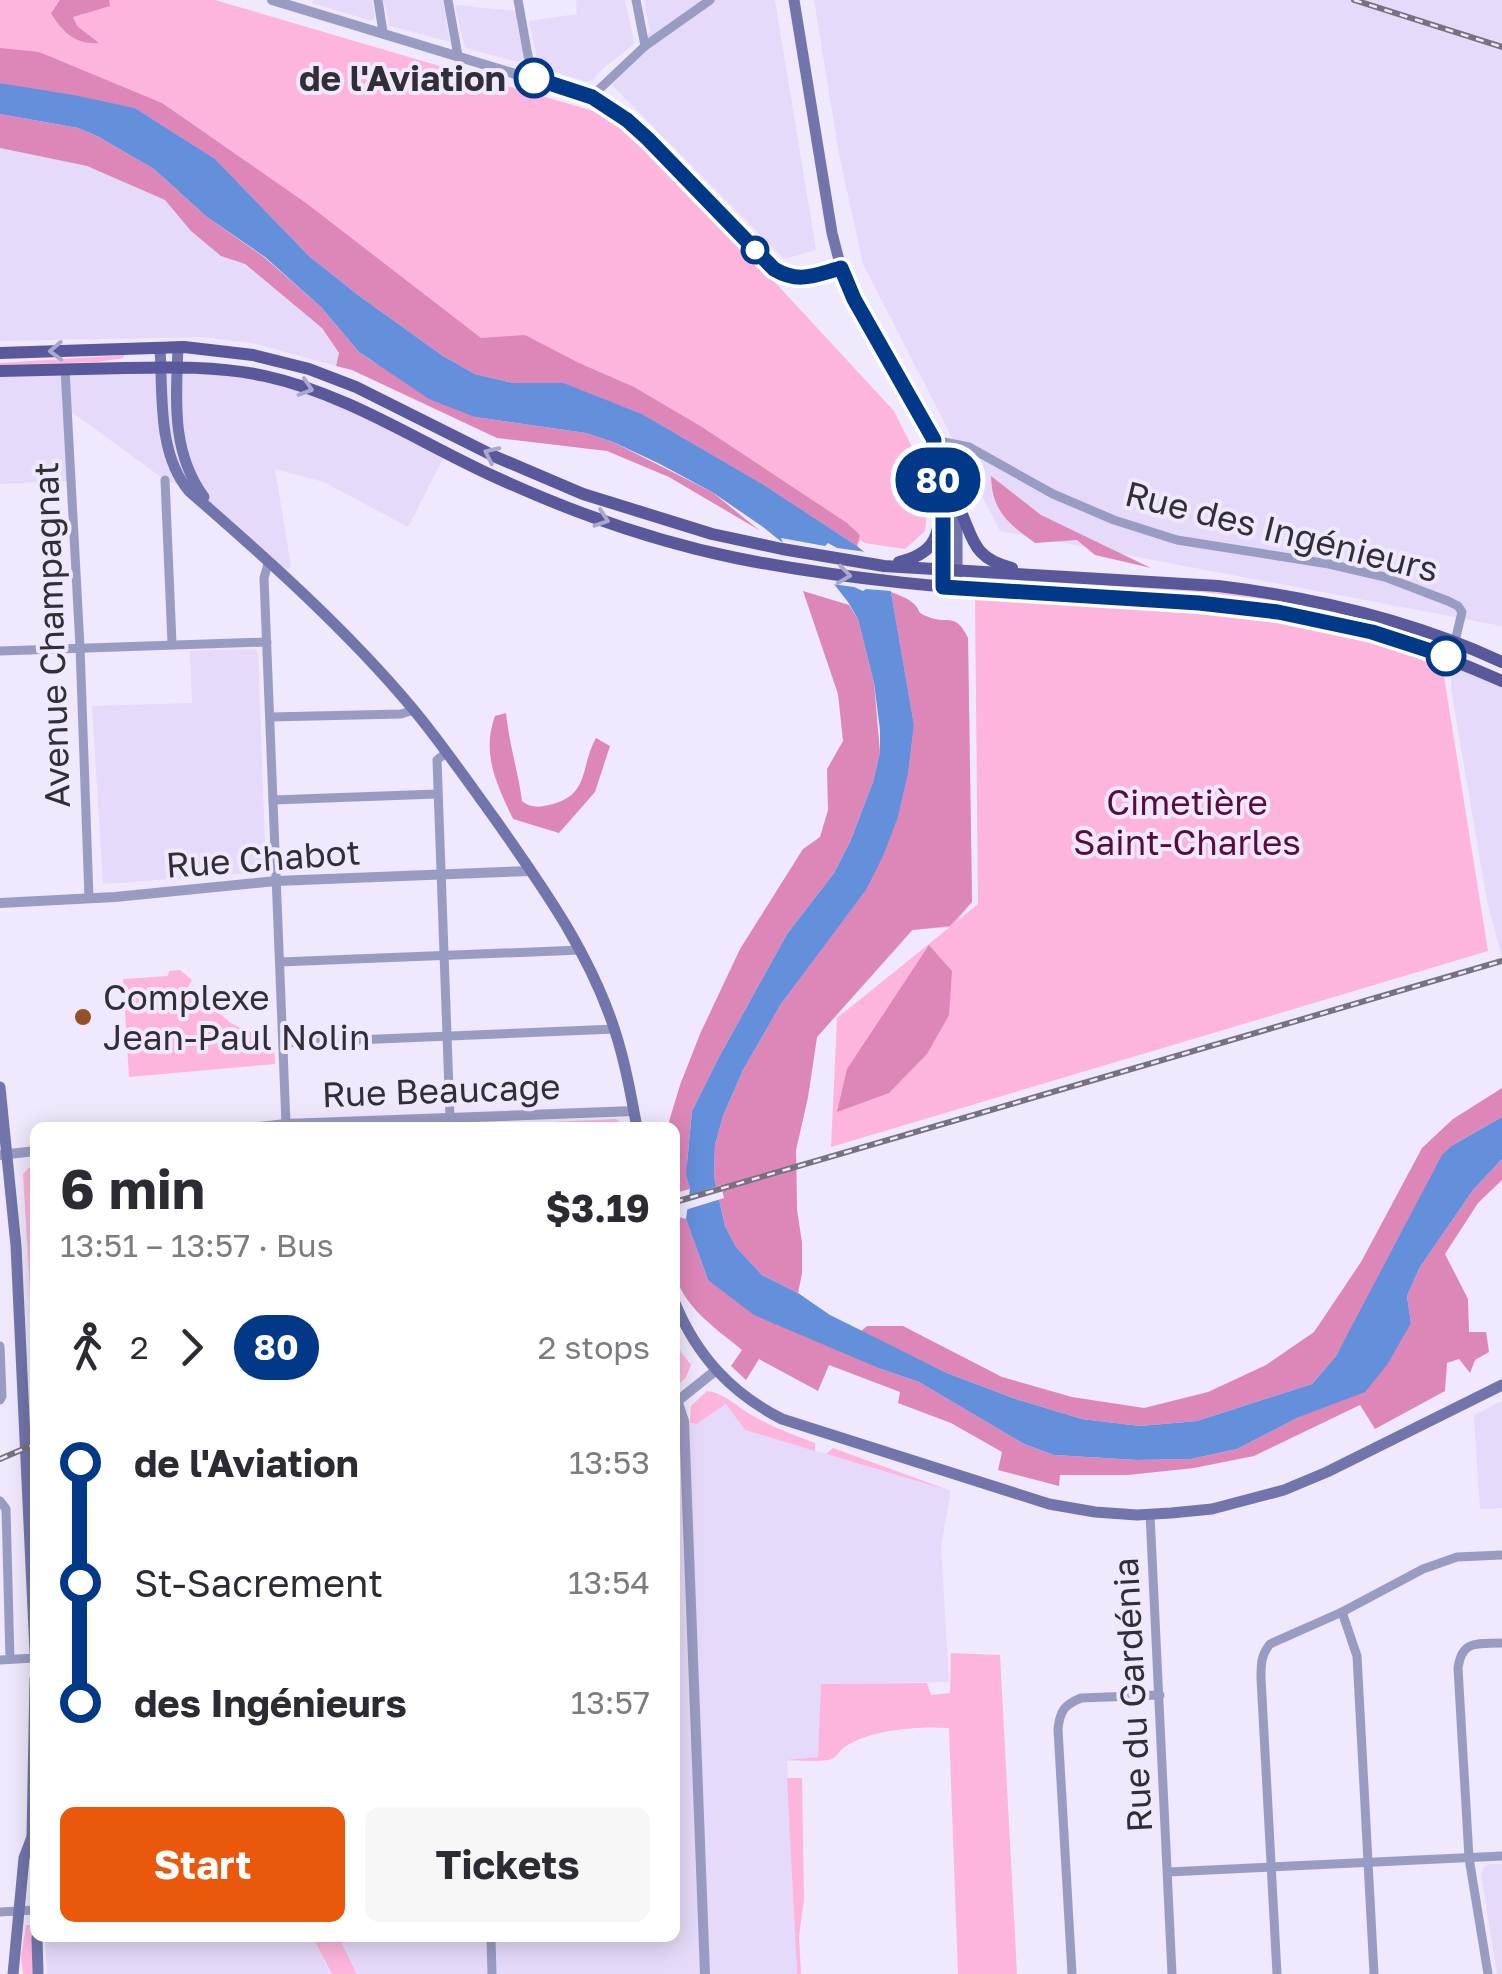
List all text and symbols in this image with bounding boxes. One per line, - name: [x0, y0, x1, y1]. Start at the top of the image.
- place label: de l'Aviation: [299, 57, 506, 99]
- marker: de l'Aviation: [515, 59, 553, 97]
- unlabelled marker: [742, 237, 768, 263]
- one-way arrow: [47, 340, 63, 361]
- one-way arrow: [296, 376, 313, 396]
- one-way arrow: [483, 446, 501, 466]
- line badge: 80: [893, 448, 983, 512]
- text: 80: [915, 459, 961, 501]
- street label: Avenue Champagnat: [24, 461, 78, 809]
- street label: Rue des Ingénieurs: [1121, 472, 1443, 590]
- one-way arrow: [593, 507, 610, 528]
- one-way arrow: [836, 564, 852, 585]
- unlabelled marker: [1427, 637, 1465, 675]
- park label: Cimetière Saint-Charles: [1073, 781, 1301, 863]
- street label: Rue Chabot: [164, 830, 362, 886]
- place label: Complexe Jean-Paul Nolin: [103, 976, 371, 1058]
- marker: Complexe Jean-Paul Nolin: [72, 1006, 94, 1028]
- street label: Rue Beaucage: [321, 1065, 561, 1115]
- text: 6 min: [60, 1155, 205, 1221]
- text: $3.19: [545, 1185, 650, 1230]
- text: 13:51 – 13:57 · Bus: [60, 1226, 334, 1264]
- icon: walk: [60, 1320, 115, 1375]
- icon: forward: [164, 1320, 219, 1375]
- text: 80: [254, 1326, 299, 1368]
- text: 2: [130, 1328, 149, 1366]
- text: 2 stops: [538, 1328, 650, 1366]
- text: de l'Aviation: [134, 1440, 359, 1485]
- text: 13:53: [569, 1443, 650, 1481]
- street label: Rue du Gardénia: [1104, 1557, 1160, 1833]
- text: St-Sacrement: [134, 1560, 383, 1605]
- text: 13:54: [568, 1563, 650, 1601]
- text: des Ingénieurs: [134, 1680, 407, 1725]
- text: 13:57: [571, 1683, 650, 1721]
- button: Start: [60, 1807, 345, 1922]
- button: Tickets: [365, 1807, 650, 1922]

